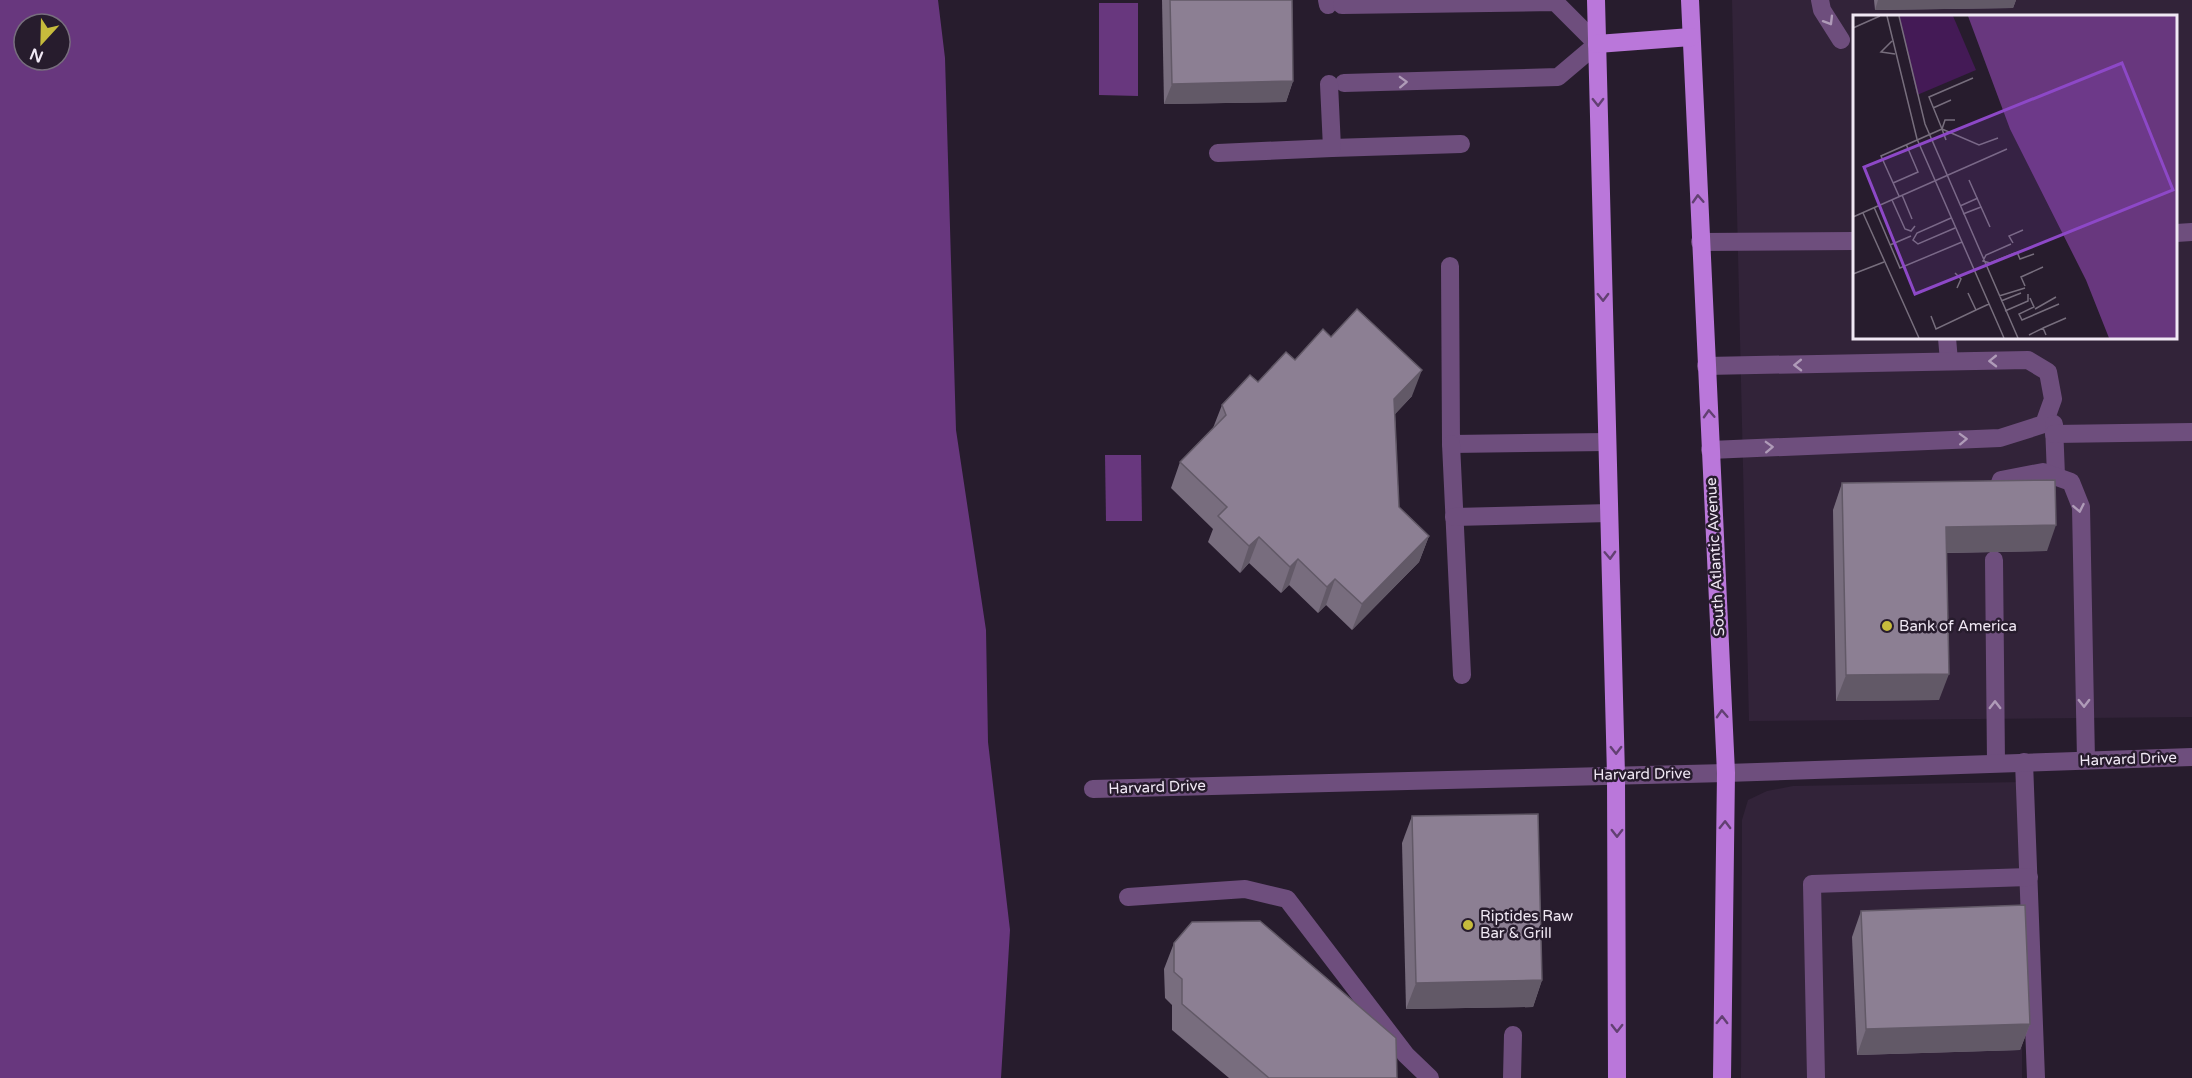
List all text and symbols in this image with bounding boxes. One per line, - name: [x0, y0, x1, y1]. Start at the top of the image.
- north arrow: [12, 12, 72, 72]
- one-way arrow: [1821, 15, 1833, 25]
- inset map: [1853, 15, 2177, 339]
- text: N: [27, 43, 46, 67]
- one-way arrow: [1398, 75, 1407, 88]
- one-way arrow: [1592, 98, 1605, 107]
- one-way arrow: [1692, 194, 1705, 203]
- one-way arrow: [1597, 293, 1609, 302]
- one-way arrow: [1989, 354, 1998, 367]
- one-way arrow: [1794, 358, 1803, 371]
- one-way arrow: [1702, 410, 1715, 419]
- one-way arrow: [1959, 433, 1968, 446]
- one-way arrow: [1764, 441, 1773, 454]
- street label: South Atlantic Avenue: [1702, 477, 1728, 637]
- one-way arrow: [2072, 503, 2085, 513]
- one-way arrow: [1604, 551, 1616, 560]
- place label: Bank of America: [1899, 617, 2017, 635]
- marker: Bank of America: [1880, 619, 1894, 633]
- one-way arrow: [2078, 699, 2090, 708]
- one-way arrow: [1989, 700, 2001, 709]
- one-way arrow: [1716, 710, 1729, 719]
- one-way arrow: [1609, 745, 1622, 754]
- street label: Harvard Drive: [2079, 748, 2177, 770]
- street label: Harvard Drive: [1593, 764, 1691, 784]
- street label: Harvard Drive: [1108, 776, 1206, 798]
- one-way arrow: [1718, 820, 1731, 829]
- one-way arrow: [1611, 829, 1623, 838]
- place label: Riptides Raw Bar & Grill: [1480, 907, 1573, 942]
- marker: Riptides Raw Bar & Grill: [1461, 918, 1475, 932]
- one-way arrow: [1716, 1015, 1728, 1024]
- one-way arrow: [1611, 1024, 1623, 1033]

